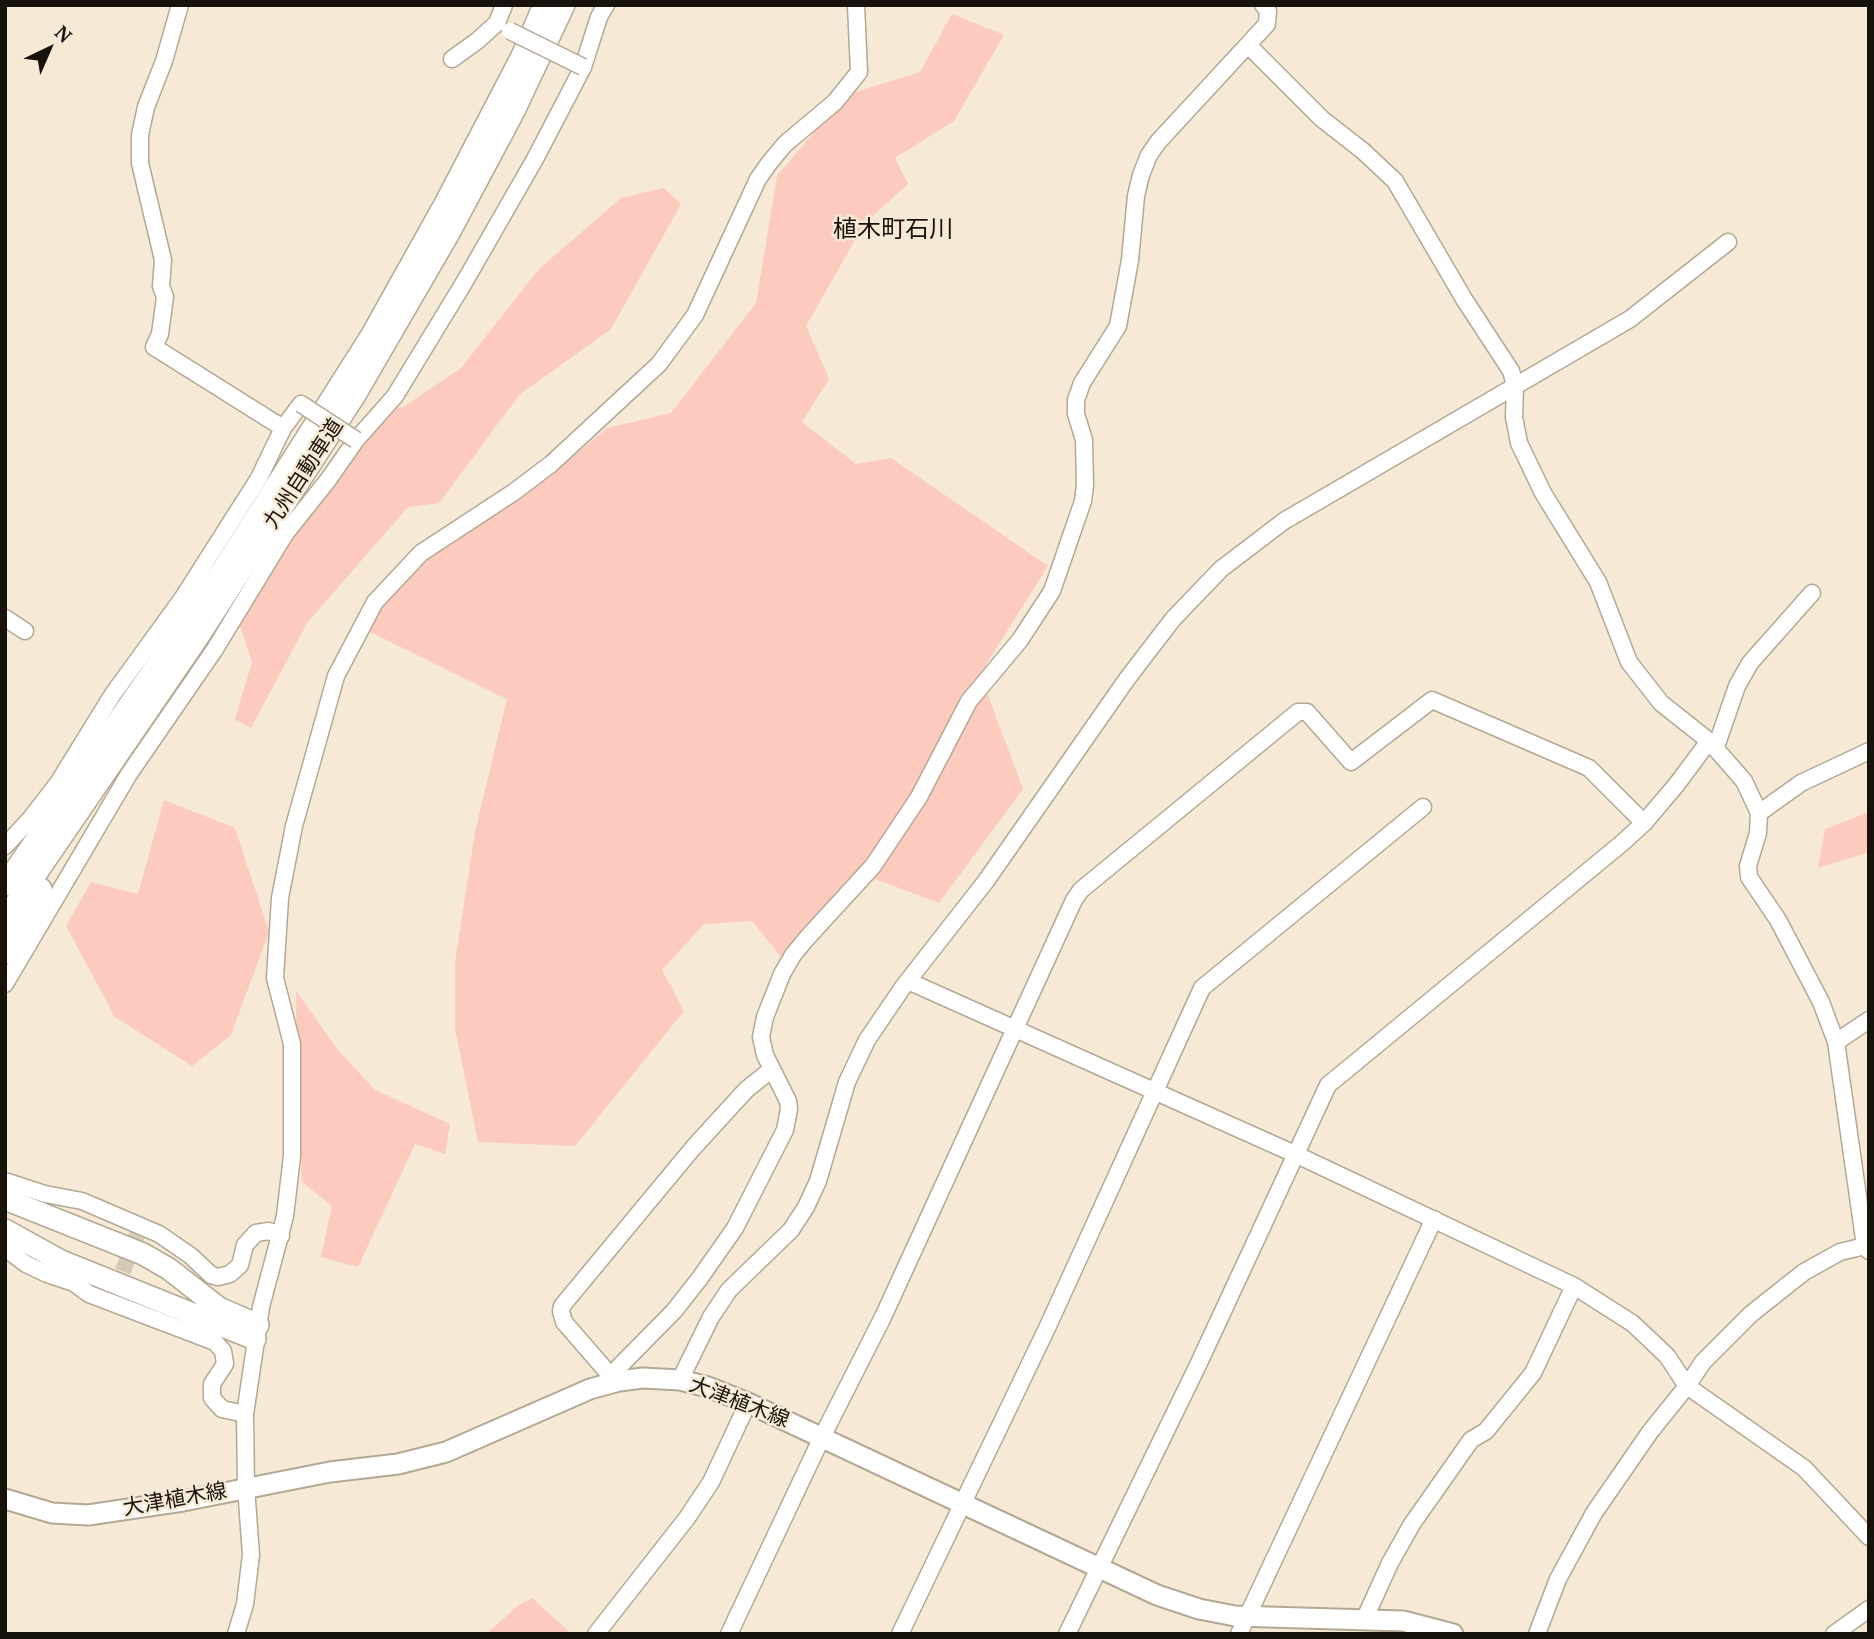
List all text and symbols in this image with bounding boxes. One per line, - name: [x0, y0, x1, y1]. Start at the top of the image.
- north arrow: [14, 14, 84, 84]
- text: N: [50, 20, 78, 48]
- district label: 植木町石川: [833, 216, 953, 244]
- street label: 九州自動車道: [259, 414, 349, 534]
- street label: 大津植木線: [685, 1372, 793, 1434]
- street label: 大津植木線: [121, 1478, 229, 1522]

